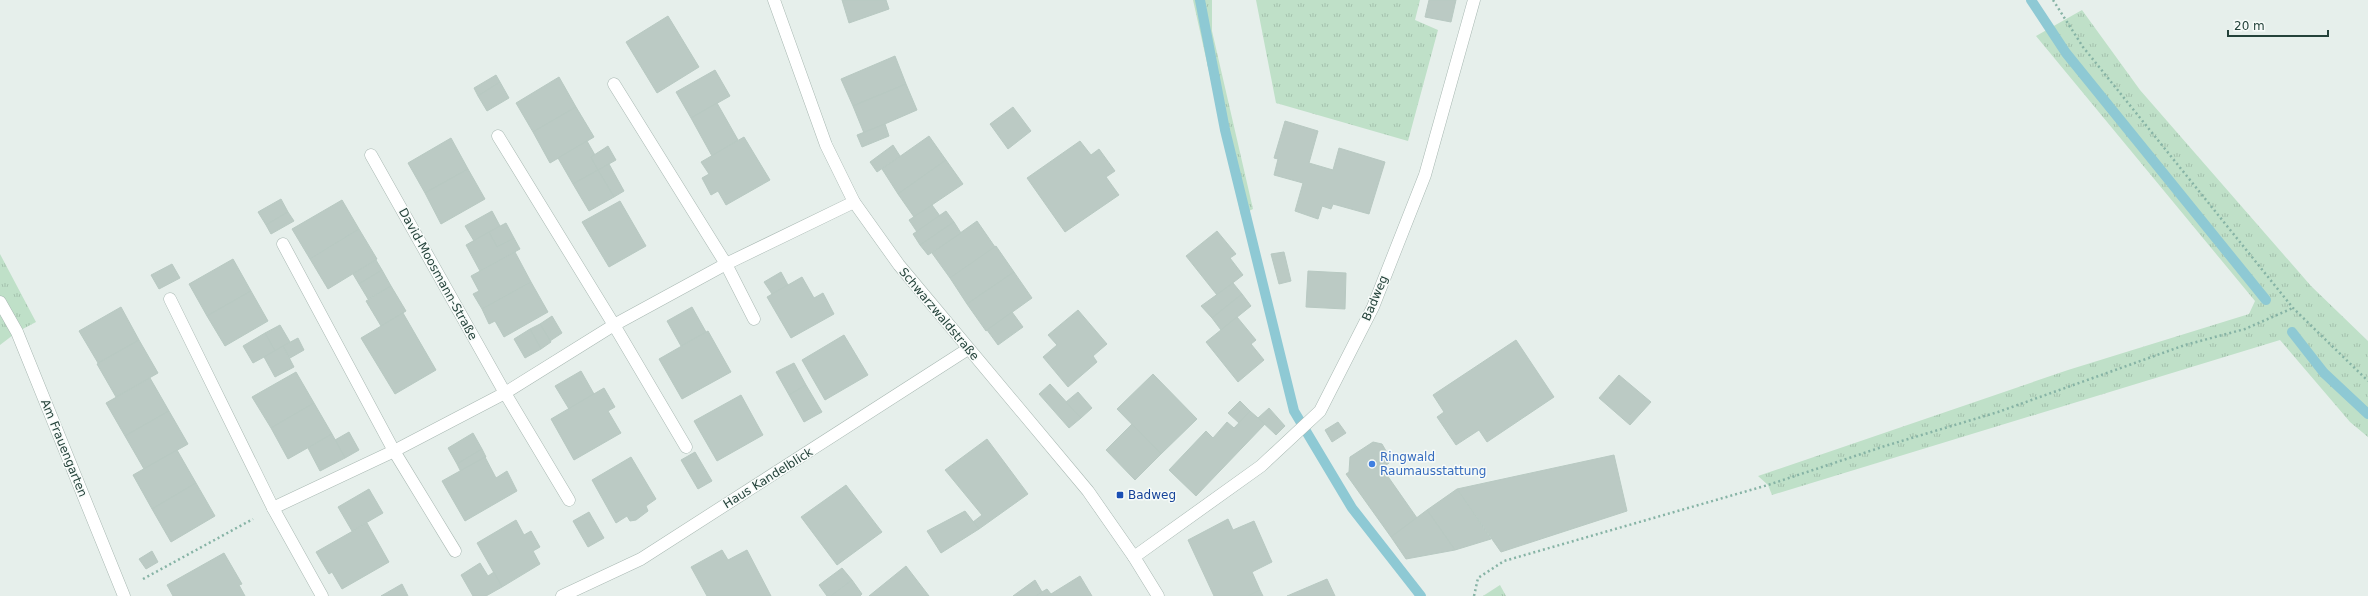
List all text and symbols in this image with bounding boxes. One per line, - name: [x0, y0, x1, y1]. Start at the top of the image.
- scale bar: [2228, 12, 2328, 38]
- text: 20 m: [2234, 19, 2265, 33]
- street label: David-Moosmann-Straße: [396, 206, 480, 342]
- street label: Schwarzwaldstraße: [896, 265, 982, 363]
- street label: Badweg: [1359, 273, 1391, 323]
- street label: Am Frauengarten: [38, 397, 90, 499]
- street label: Haus Kandelblick: [721, 445, 815, 511]
- place label: Ringwald Raumausstattung: [1380, 450, 1486, 478]
- marker: Ringwald Raumausstattung: [1367, 459, 1377, 469]
- place label: Badweg: [1128, 488, 1176, 502]
- marker: Badweg: [1115, 490, 1125, 500]

